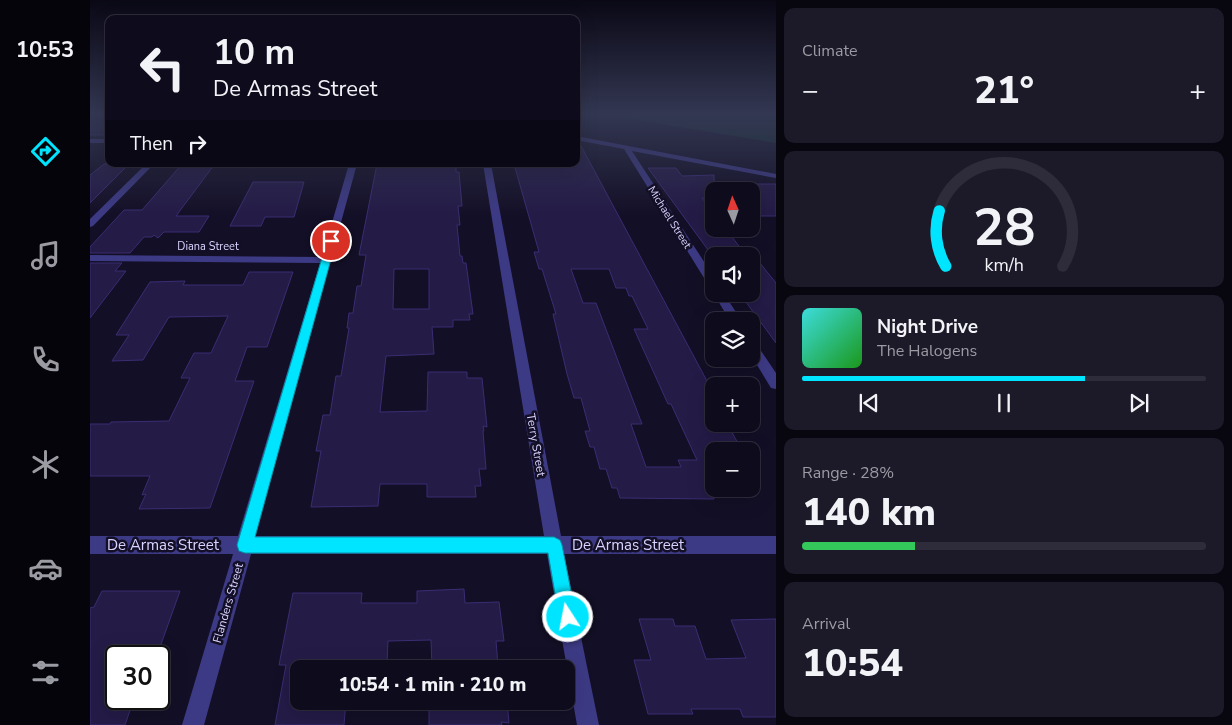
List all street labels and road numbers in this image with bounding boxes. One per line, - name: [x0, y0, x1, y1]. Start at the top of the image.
- street label: Michael Street: [644, 183, 695, 252]
- street label: Diana Street: [177, 239, 239, 254]
- street label: Terry Street: [523, 412, 550, 479]
- street label: De Armas Street: [107, 535, 220, 555]
- street label: De Armas Street: [572, 535, 685, 555]
- street label: Flanders Street: [209, 560, 247, 645]

